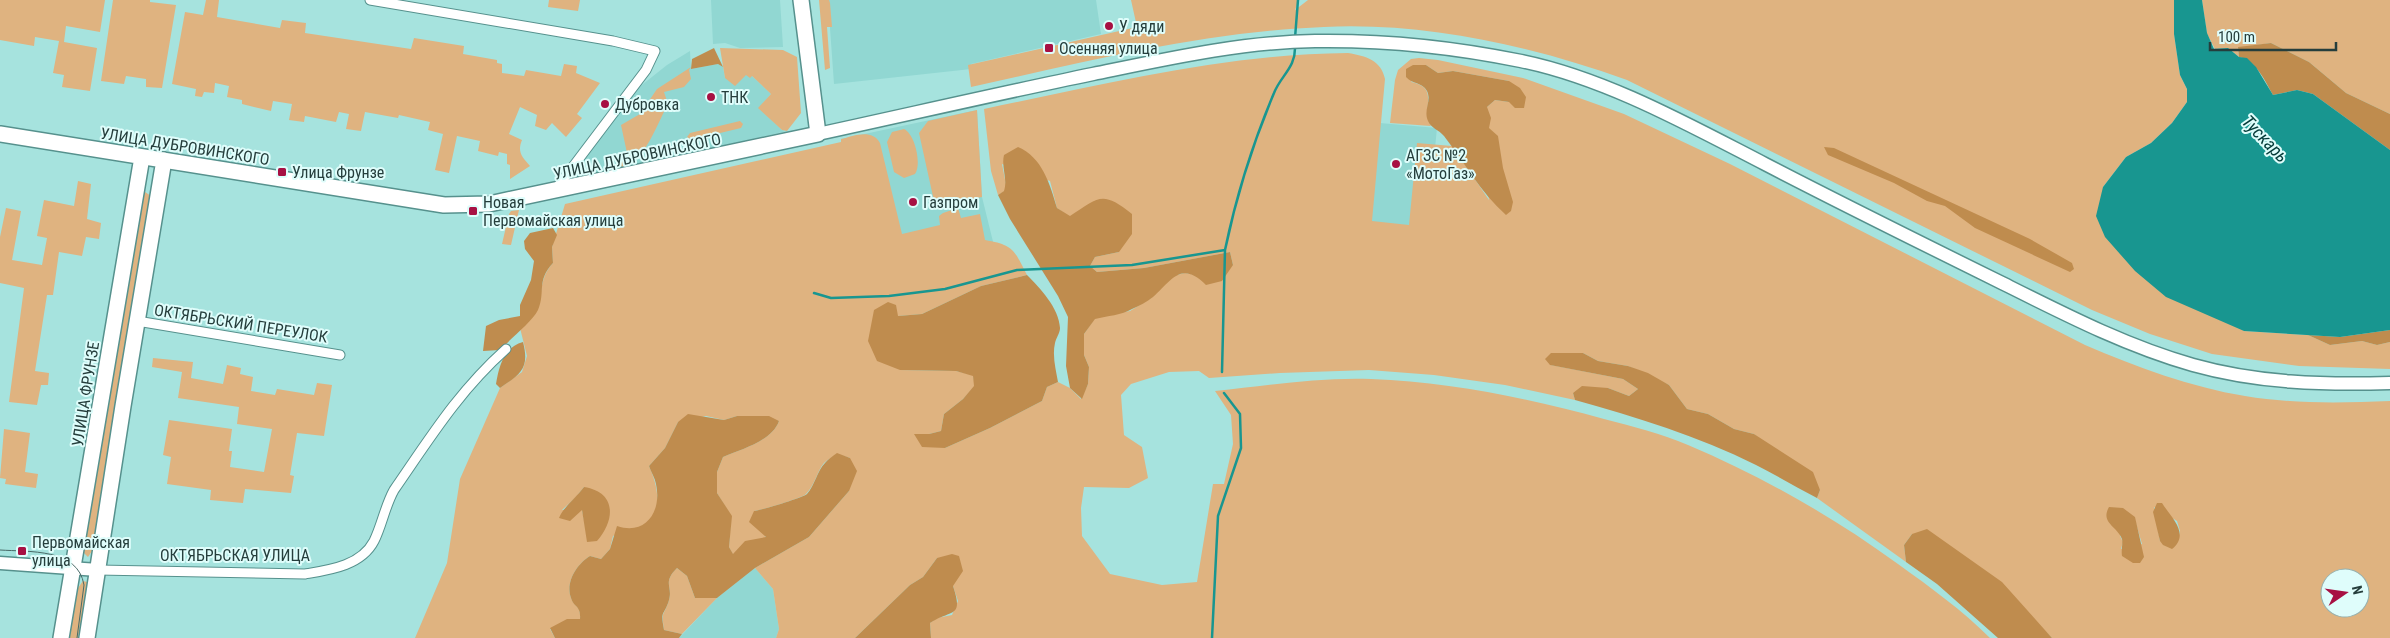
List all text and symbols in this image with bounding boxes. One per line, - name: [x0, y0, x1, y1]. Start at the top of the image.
- place label: У дяди: [1119, 17, 1164, 36]
- marker: У дяди: [1103, 20, 1115, 32]
- scale bar: [2210, 20, 2336, 52]
- text: 100 m: [2218, 28, 2255, 46]
- place label: Осенняя улица: [1059, 39, 1158, 58]
- marker: Осенняя улица: [1043, 42, 1055, 54]
- place label: ТНК: [721, 88, 748, 107]
- marker: ТНК: [705, 91, 717, 103]
- place label: Дубровка: [615, 95, 679, 114]
- marker: Дубровка: [599, 98, 611, 110]
- water label: Тускарь: [2238, 111, 2293, 167]
- street label: УЛИЦА ДУБРОВИНСКОГО: [99, 124, 271, 169]
- street label: УЛИЦА ДУБРОВИНСКОГО: [552, 129, 723, 184]
- place label: АГЗС №2 «МотоГаз»: [1406, 146, 1475, 183]
- marker: АГЗС №2 «МотоГаз»: [1390, 158, 1402, 170]
- place label: Улица Фрунзе: [292, 163, 384, 182]
- marker: Улица Фрунзе: [276, 166, 288, 178]
- place label: Новая Первомайская улица: [483, 193, 623, 230]
- place label: Газпром: [923, 193, 978, 212]
- marker: Газпром: [907, 196, 919, 208]
- marker: Новая Первомайская улица: [467, 205, 479, 217]
- street label: ОКТЯБРЬСКИЙ ПЕРЕУЛОК: [153, 300, 329, 347]
- street label: УЛИЦА ФРУНЗЕ: [68, 340, 103, 448]
- place label: Первомайская улица: [32, 533, 130, 570]
- marker: Первомайская улица: [16, 545, 28, 557]
- street label: ОКТЯБРЬСКАЯ УЛИЦА: [160, 546, 310, 565]
- north arrow: [2320, 568, 2370, 618]
- text: N: [2349, 584, 2366, 596]

